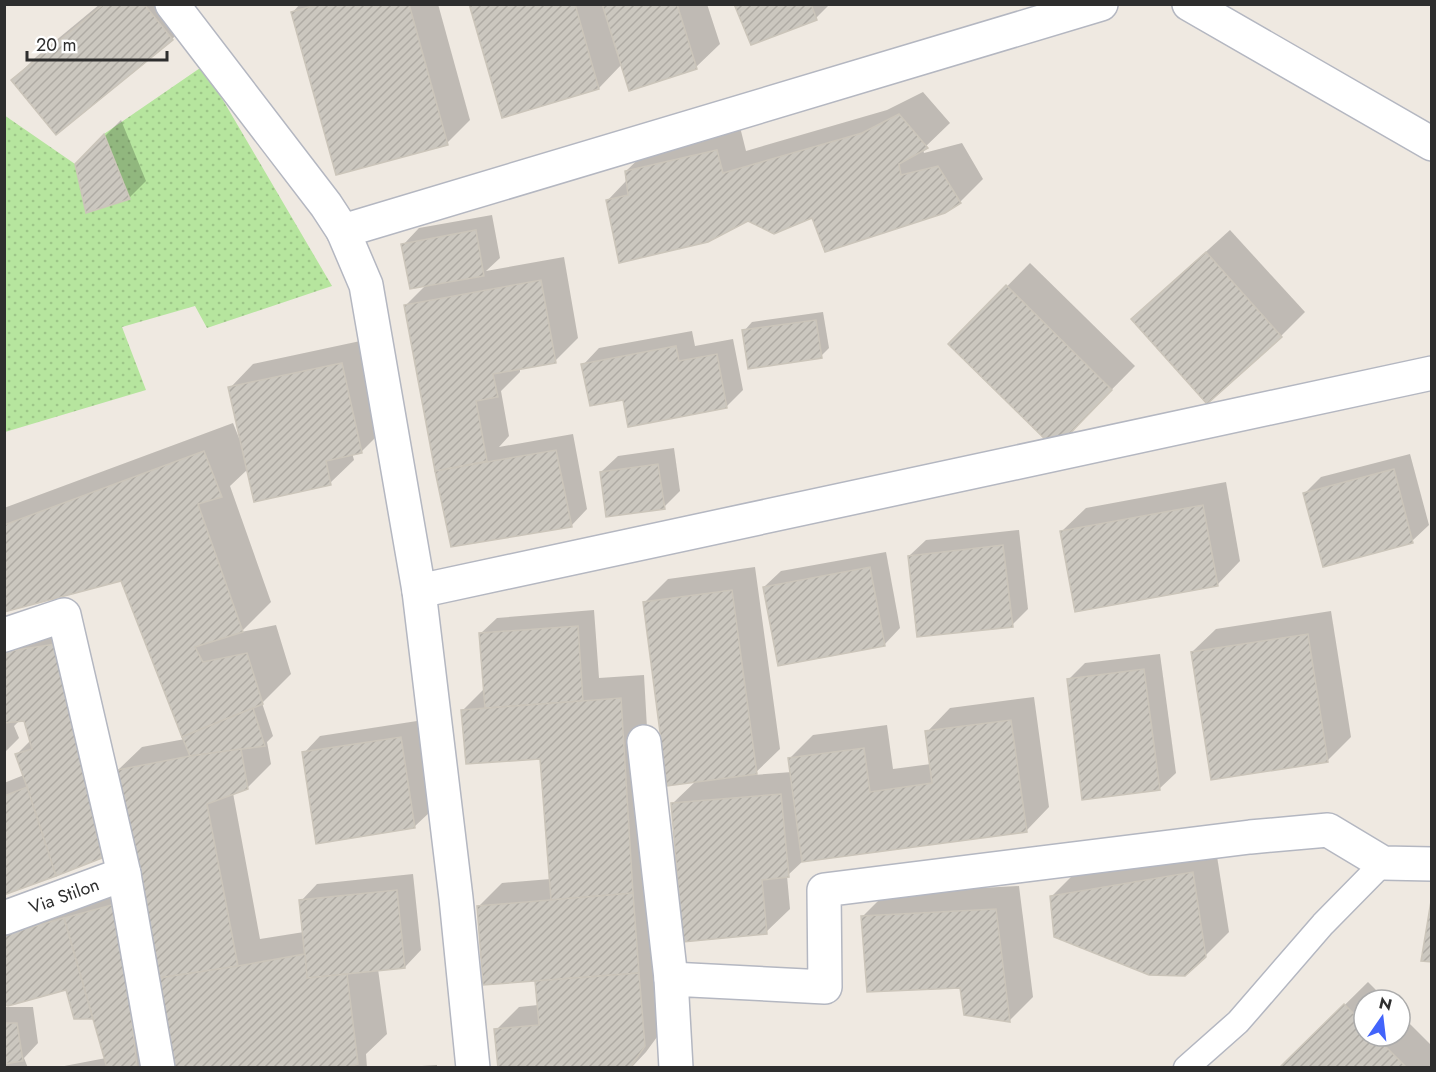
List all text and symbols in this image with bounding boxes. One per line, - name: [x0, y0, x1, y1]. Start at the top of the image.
- scale bar: [27, 24, 166, 62]
- text: 20 m: [36, 32, 76, 58]
- street label: Via Stilon: [25, 871, 103, 921]
- north arrow: [1352, 988, 1412, 1048]
- text: N: [1377, 991, 1394, 1017]

